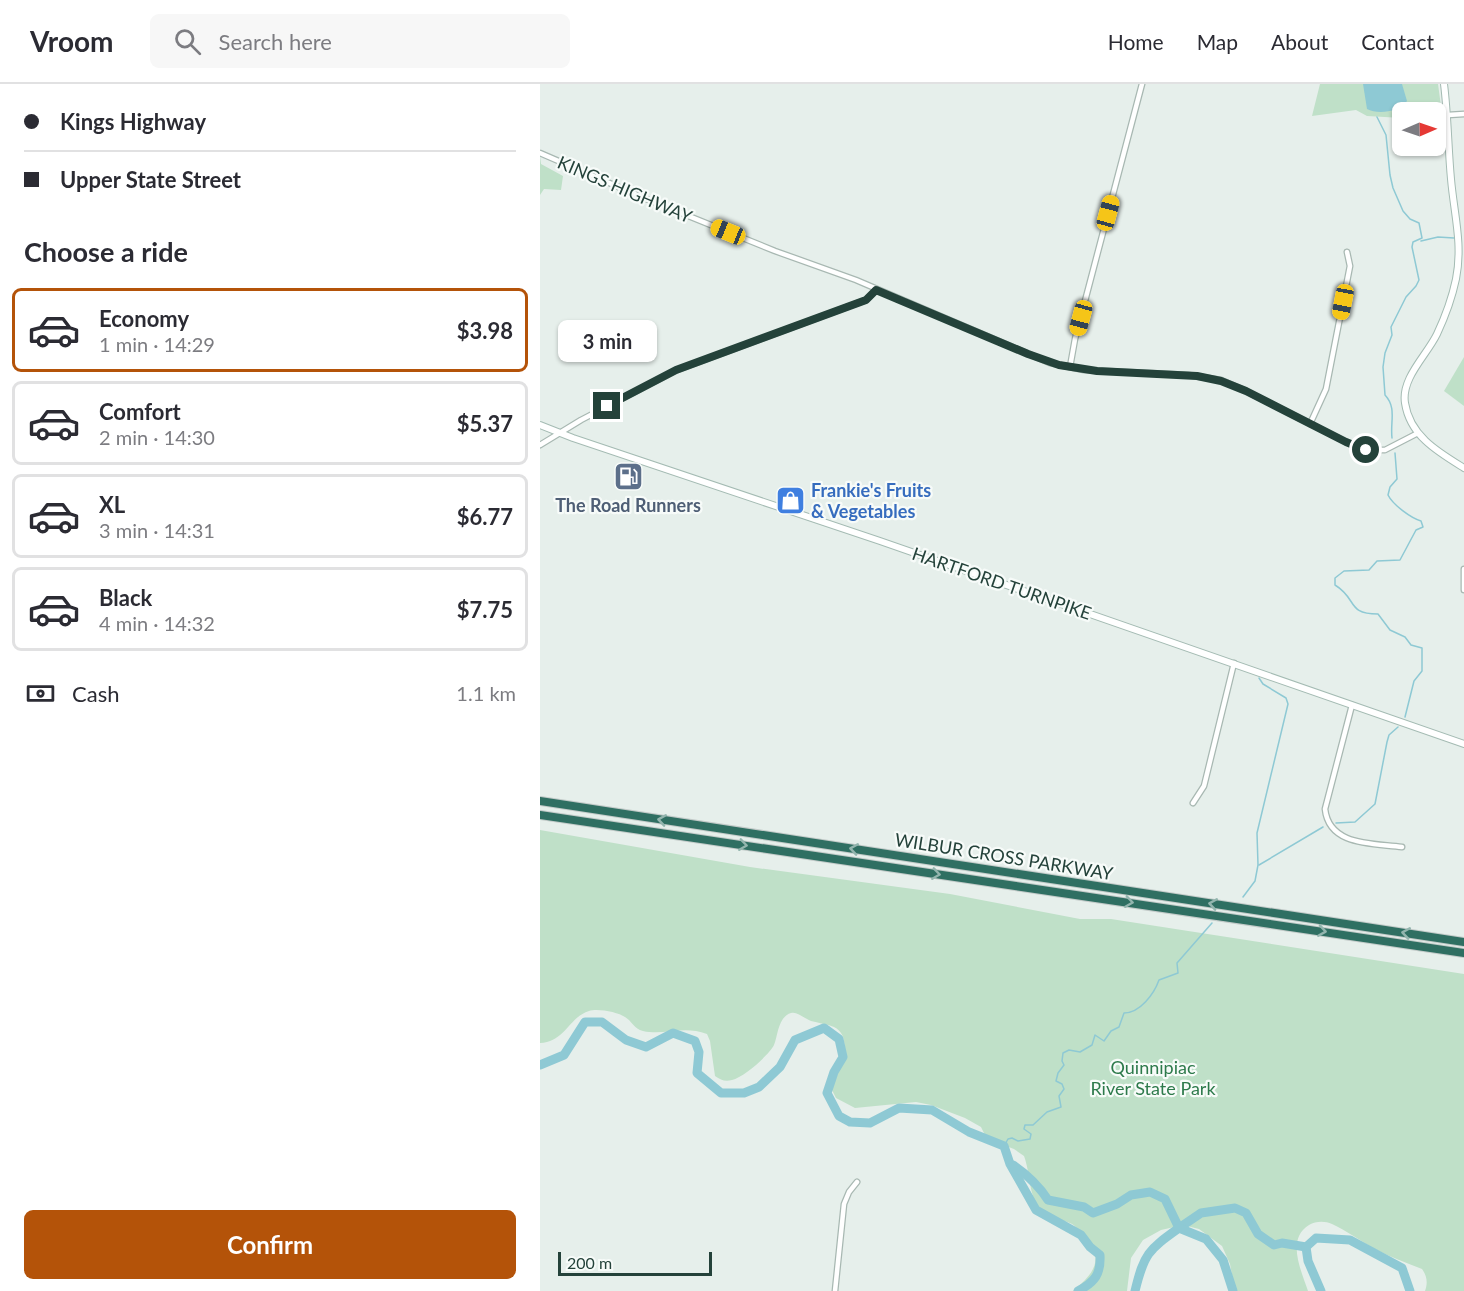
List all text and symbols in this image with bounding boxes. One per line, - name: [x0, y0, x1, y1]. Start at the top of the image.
- search box: [150, 14, 570, 68]
- text: Vroom: [30, 24, 114, 58]
- icon: search: [171, 25, 204, 58]
- text: Search here: [219, 28, 332, 55]
- text: Home: [1108, 29, 1164, 54]
- text: Map: [1197, 29, 1238, 54]
- text: About: [1271, 29, 1328, 54]
- text: Contact: [1361, 29, 1434, 54]
- north arrow: [1392, 102, 1446, 156]
- map controls: [1392, 102, 1446, 156]
- text: Kings Highway: [60, 108, 206, 135]
- street label: KINGS HIGHWAY: [554, 151, 696, 228]
- text: Upper State Street: [60, 166, 241, 193]
- car: [1095, 193, 1121, 233]
- car: [708, 217, 748, 247]
- text: Choose a ride: [24, 235, 188, 268]
- car: [1331, 283, 1355, 321]
- car: [1068, 298, 1094, 338]
- icon: car: [27, 303, 81, 357]
- text: Economy: [99, 305, 189, 332]
- text: $3.98: [457, 317, 513, 344]
- callout: 3 min: [557, 319, 656, 361]
- text: 3 min: [583, 329, 632, 353]
- text: 1 min · 14:29: [99, 332, 215, 356]
- route end: [593, 392, 620, 419]
- icon: car: [27, 396, 81, 450]
- text: Comfort: [99, 398, 181, 425]
- text: $5.37: [457, 410, 513, 437]
- text: 2 min · 14:30: [99, 425, 215, 449]
- route start: [1352, 436, 1379, 463]
- fuel station icon: The Road Runners: [612, 460, 644, 492]
- place label: Frankie's Fruits & Vegetables: [811, 479, 931, 522]
- shop icon: Frankie's Fruits & Vegetables: [774, 484, 806, 516]
- icon: car: [27, 489, 81, 543]
- text: XL: [99, 491, 125, 518]
- place label: The Road Runners: [555, 494, 701, 516]
- text: $6.77: [457, 503, 513, 530]
- text: 3 min · 14:31: [99, 518, 215, 542]
- street label: HARTFORD TURNPIKE: [910, 542, 1094, 624]
- icon: car: [27, 582, 81, 636]
- text: Black: [99, 584, 152, 611]
- text: $7.75: [457, 596, 513, 623]
- text: 4 min · 14:32: [99, 611, 215, 635]
- icon: cash: [24, 677, 57, 710]
- text: Cash: [72, 680, 119, 707]
- text: 1.1 km: [456, 681, 516, 705]
- one-way arrow: [657, 814, 667, 827]
- street label: WILBUR CROSS PARKWAY: [893, 828, 1115, 884]
- one-way arrow: [739, 839, 748, 851]
- one-way arrow: [850, 844, 859, 856]
- one-way arrow: [932, 867, 941, 879]
- one-way arrow: [1124, 896, 1134, 908]
- one-way arrow: [1209, 899, 1218, 911]
- one-way arrow: [1317, 925, 1327, 937]
- one-way arrow: [1402, 927, 1412, 940]
- park label: Quinnipiac River State Park: [1090, 1056, 1216, 1099]
- button: Confirm: [24, 1210, 516, 1279]
- scale bar: [558, 1249, 712, 1276]
- text: 200 m: [567, 1253, 612, 1272]

